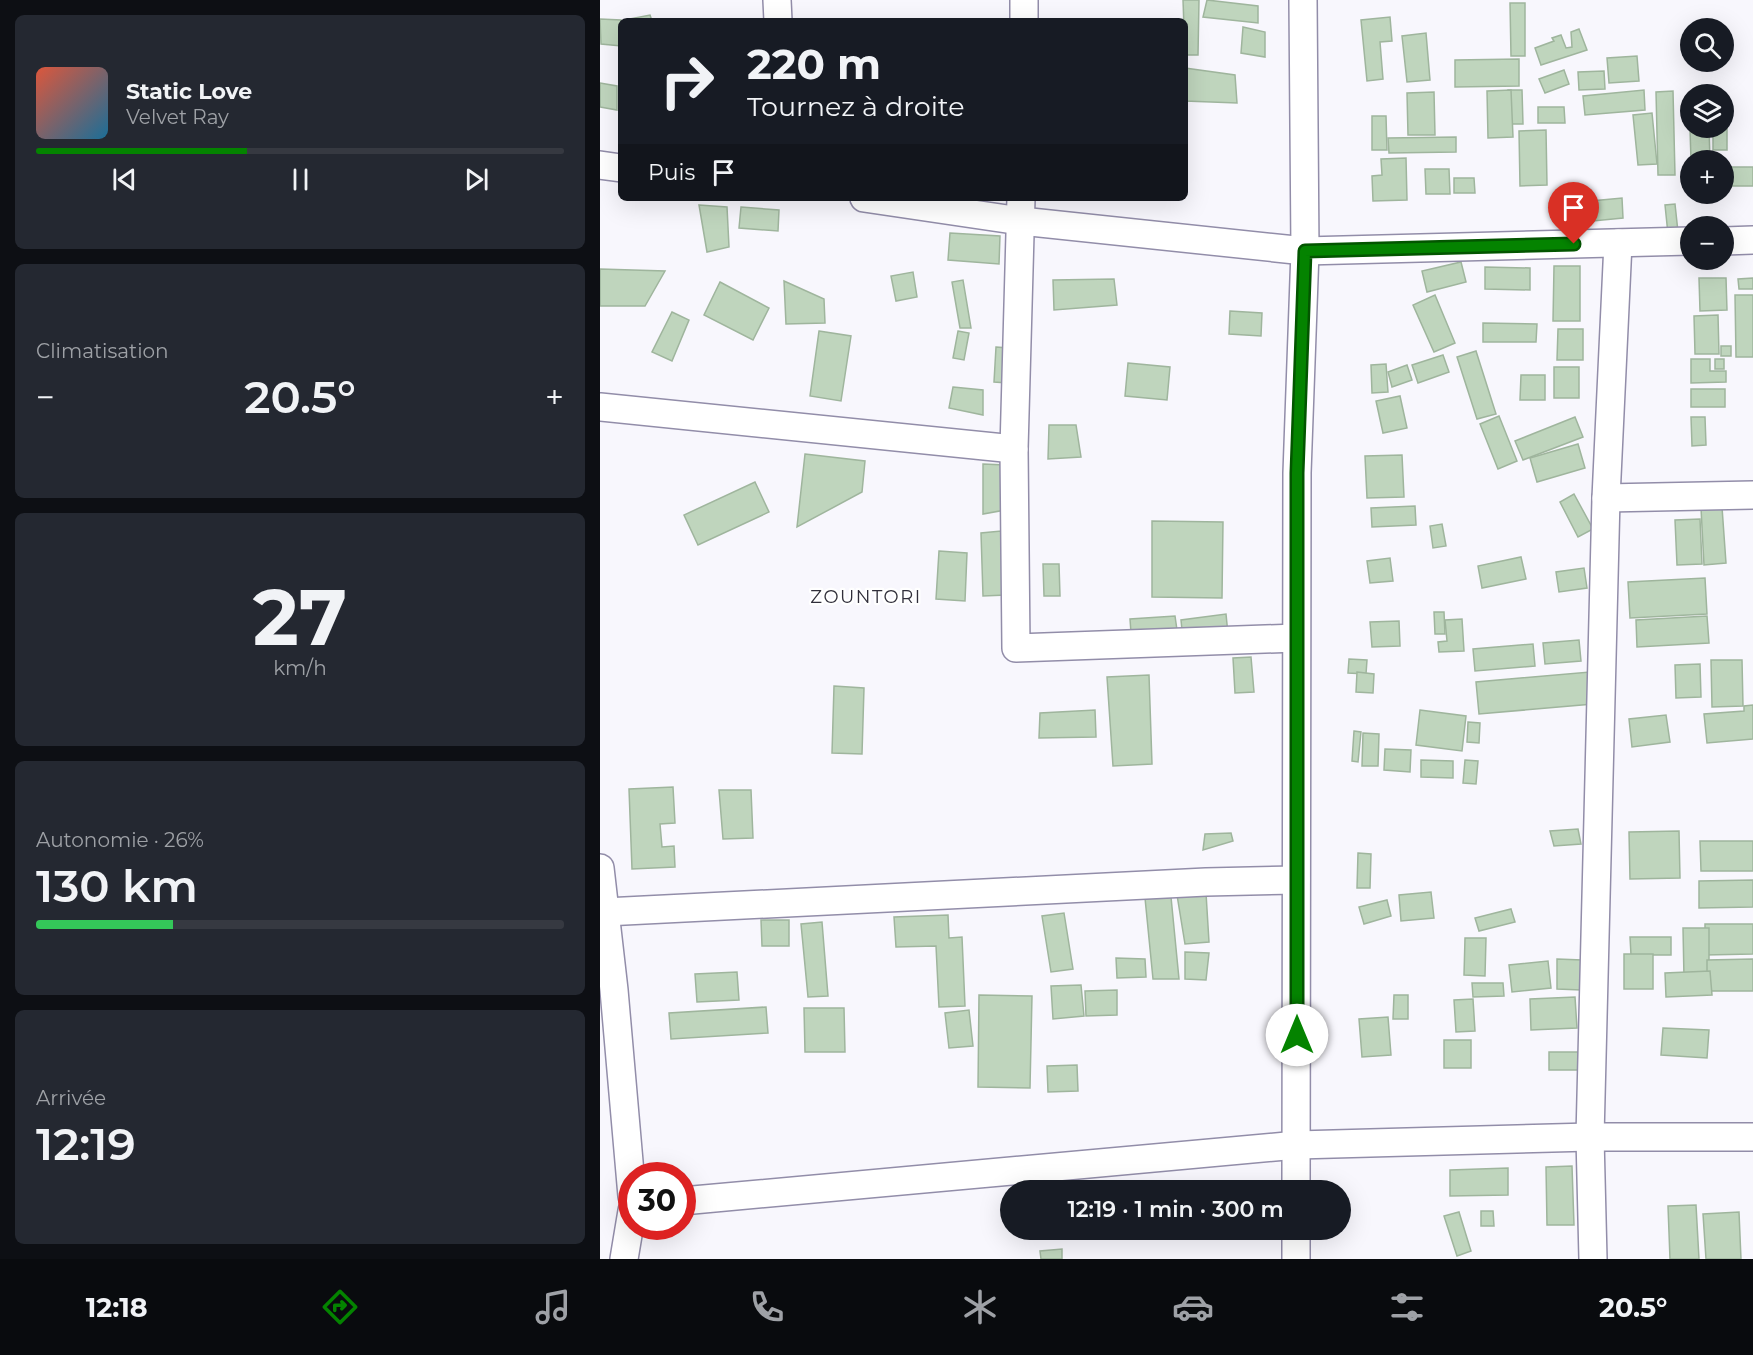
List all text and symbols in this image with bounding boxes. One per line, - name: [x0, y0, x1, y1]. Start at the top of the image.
- map controls: [1680, 18, 1734, 270]
- button: search: [1680, 18, 1734, 72]
- text: 220 m: [747, 38, 881, 90]
- icon: right: [648, 42, 726, 120]
- text: Static Love: [126, 78, 252, 105]
- button: layers: [1680, 84, 1734, 138]
- text: Tournez à droite: [747, 90, 965, 123]
- text: Velvet Ray: [126, 105, 229, 129]
- button: +: [1680, 150, 1734, 204]
- icon: arrive: [707, 156, 740, 189]
- text: Puis: [648, 159, 695, 186]
- icon: previous: [108, 163, 141, 196]
- icon: pause: [284, 163, 317, 196]
- icon: next: [460, 163, 493, 196]
- pin: [1548, 182, 1599, 244]
- icon: arrive: [1557, 191, 1590, 224]
- button: −: [1680, 216, 1734, 270]
- text: Climatisation: [36, 339, 169, 363]
- text: 20.5°: [244, 369, 356, 424]
- text: −: [36, 377, 55, 417]
- text: +: [545, 377, 564, 417]
- text: 27: [253, 569, 347, 665]
- district label: ZOUNTORI: [810, 586, 922, 608]
- text: km/h: [273, 656, 327, 680]
- text: Autonomie · 26%: [36, 828, 204, 852]
- text: 130 km: [36, 858, 198, 913]
- position arrow: [1265, 1003, 1329, 1067]
- text: Arrivée: [36, 1086, 106, 1110]
- text: 12:19: [36, 1116, 136, 1171]
- speed limit sign: 30: [618, 1162, 696, 1240]
- text: 12:19 · 1 min · 300 m: [1067, 1196, 1284, 1223]
- icon: directions: [319, 1286, 361, 1328]
- icon: music: [532, 1286, 574, 1328]
- icon: phone: [746, 1286, 788, 1328]
- icon: climate: [959, 1286, 1001, 1328]
- icon: car: [1172, 1286, 1214, 1328]
- icon: filters: [1386, 1286, 1428, 1328]
- text: 12:18: [86, 1291, 148, 1324]
- text: 20.5°: [1599, 1291, 1667, 1324]

